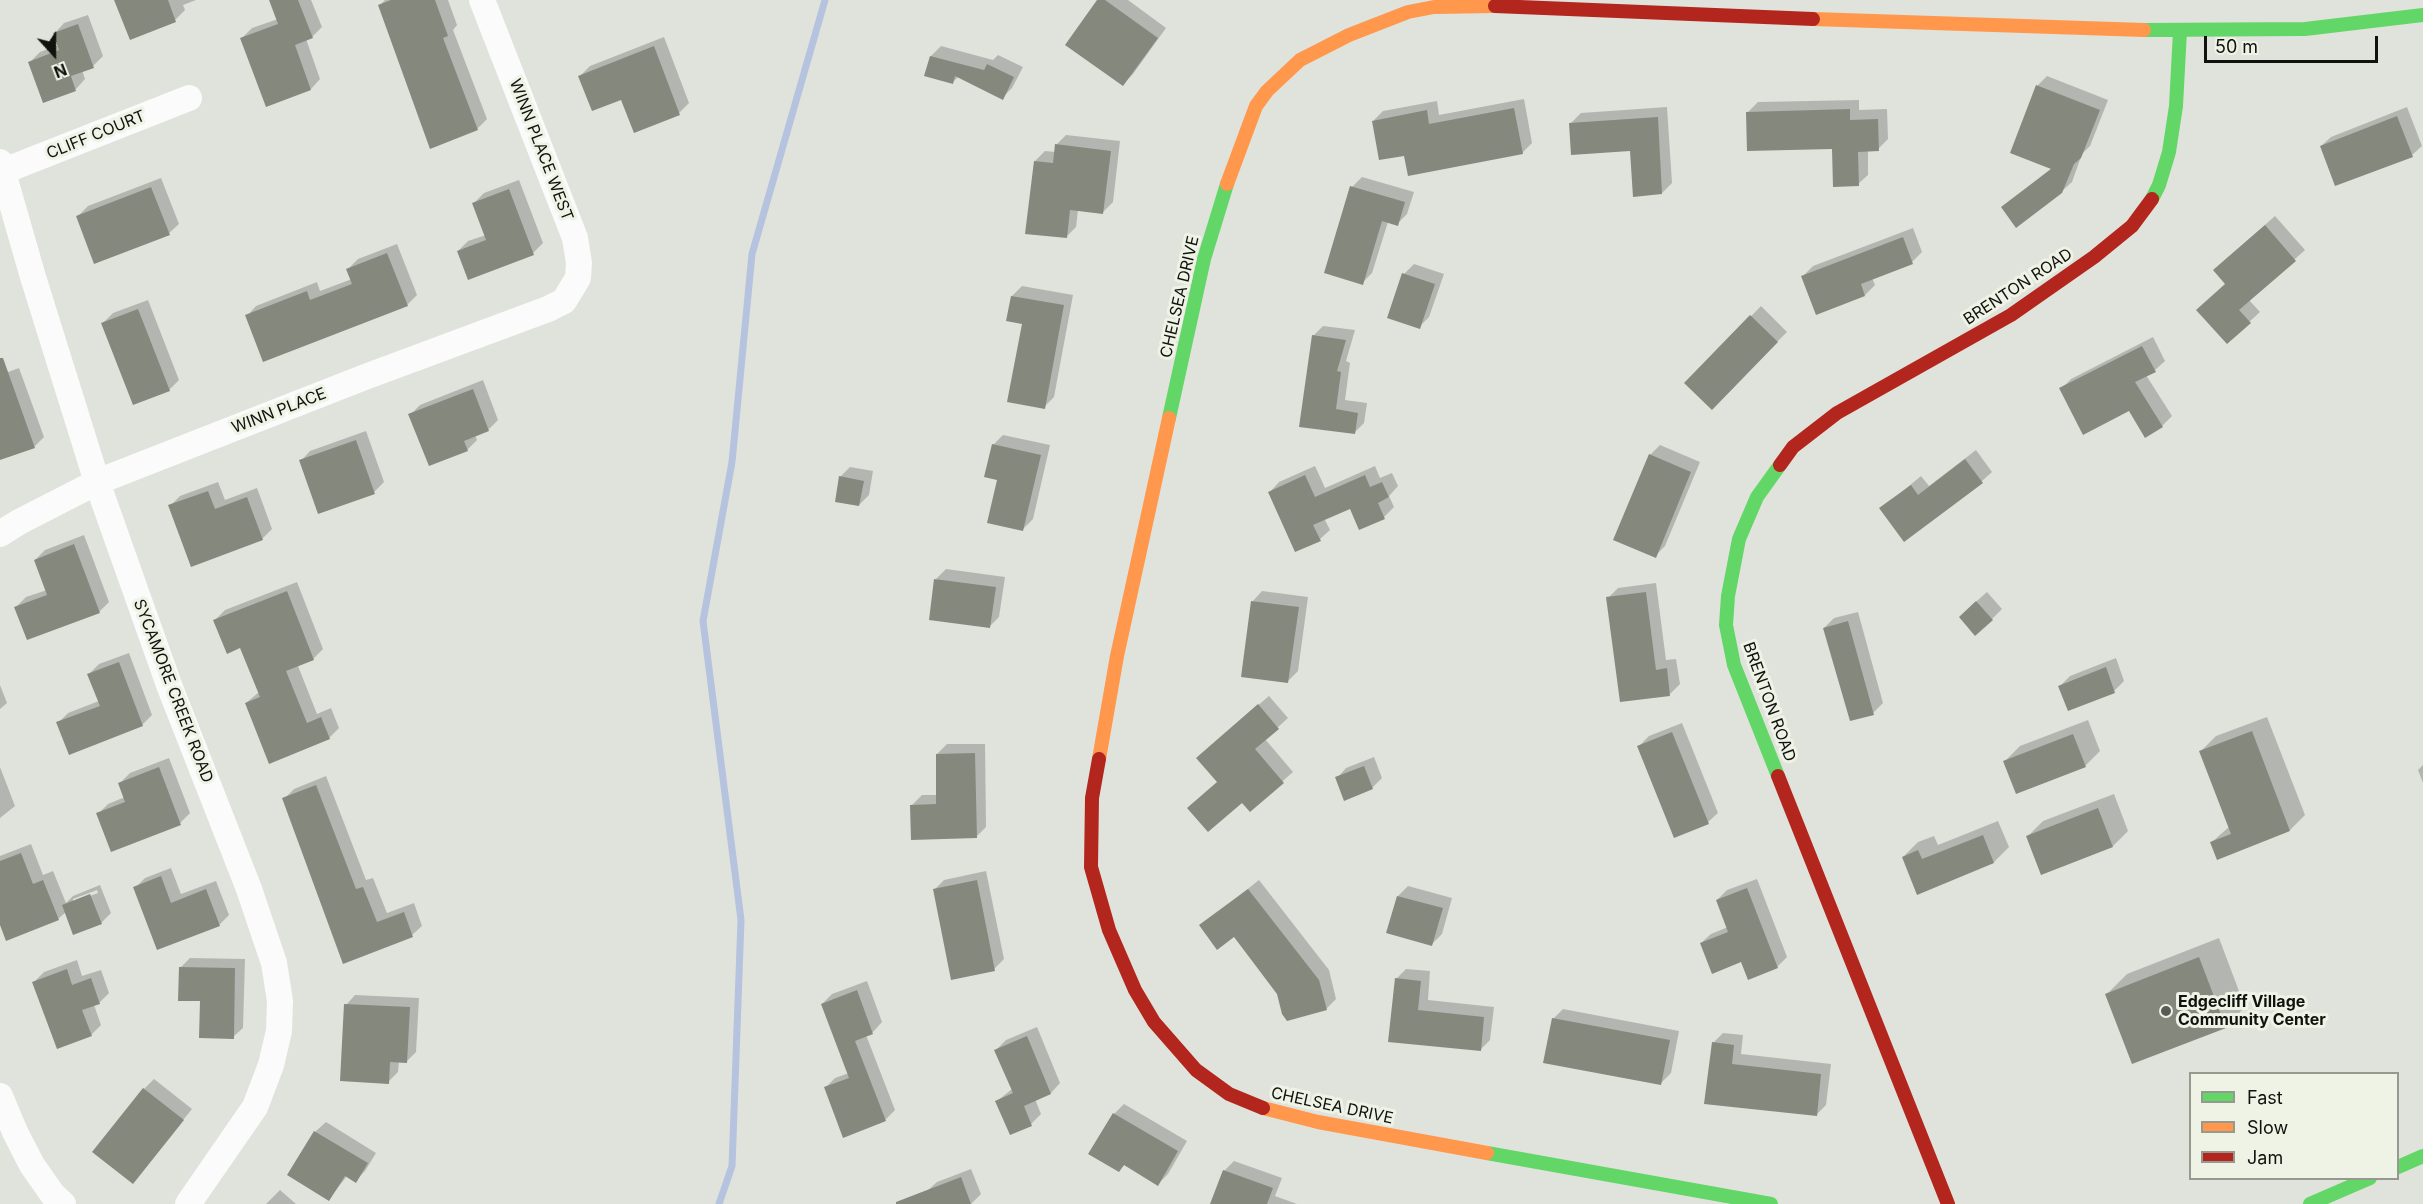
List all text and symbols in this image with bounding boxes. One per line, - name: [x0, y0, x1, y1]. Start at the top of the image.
- north arrow: [24, 24, 84, 84]
- scale bar: [2207, 24, 2381, 62]
- text: 50 m: [2215, 36, 2258, 57]
- text: N: [51, 59, 70, 82]
- street label: WINN PLACE WEST: [505, 76, 577, 224]
- street label: CLIFF COURT: [44, 106, 148, 164]
- street label: CHELSEA DRIVE: [1157, 234, 1203, 360]
- street label: BRENTON ROAD: [1960, 245, 2076, 329]
- street label: WINN PLACE: [229, 384, 329, 438]
- street label: SYCAMORE CREEK ROAD: [129, 596, 217, 786]
- street label: BRENTON ROAD: [1738, 640, 1800, 764]
- place label: Edgecliff Village Community Center: [2178, 992, 2326, 1030]
- marker: Edgecliff Village Community Center: [2159, 1004, 2173, 1018]
- legend: [2189, 1072, 2399, 1180]
- street label: CHELSEA DRIVE: [1269, 1084, 1395, 1128]
- text: Fast: [2247, 1087, 2283, 1108]
- text: Slow: [2247, 1117, 2288, 1138]
- text: Jam: [2247, 1147, 2283, 1168]

